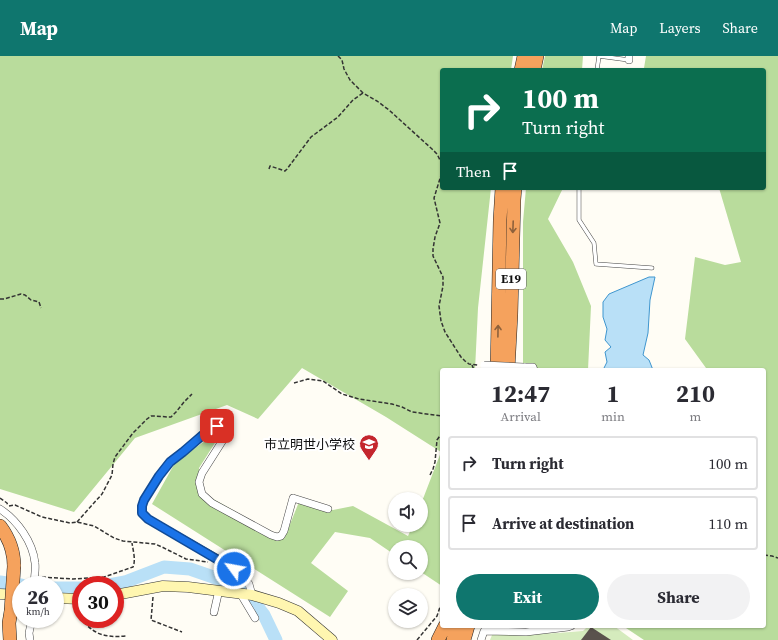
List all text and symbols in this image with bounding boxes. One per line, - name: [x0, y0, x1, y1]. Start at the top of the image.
- text: Map: [20, 15, 58, 41]
- text: Map: [610, 18, 637, 38]
- text: Layers: [659, 18, 701, 38]
- text: Share: [723, 18, 758, 38]
- text: 100 m: [522, 79, 599, 117]
- icon: right: [456, 84, 508, 136]
- text: Turn right: [522, 115, 604, 140]
- icon: arrive: [499, 160, 521, 182]
- text: Then: [456, 161, 491, 182]
- one-way arrow: [509, 220, 516, 233]
- road number: E19: [496, 269, 526, 289]
- one-way arrow: [494, 325, 502, 338]
- text: 12:47: [491, 377, 550, 410]
- text: 1: [607, 377, 620, 410]
- text: 210: [676, 377, 715, 410]
- text: Arrival: [501, 408, 541, 425]
- text: min: [601, 408, 625, 425]
- text: m: [690, 408, 701, 425]
- pin: [200, 409, 234, 443]
- icon: arrive: [206, 415, 228, 437]
- school or university icon: 市立明世小学校: [358, 433, 380, 461]
- place label: 市立明世小学校: [264, 436, 355, 453]
- icon: right: [458, 452, 480, 474]
- text: Turn right: [492, 453, 564, 474]
- text: 100 m: [708, 453, 748, 474]
- map controls: [388, 492, 428, 628]
- button: sound: [388, 492, 428, 532]
- icon: arrive: [458, 512, 480, 534]
- text: Arrive at destination: [492, 513, 634, 534]
- text: 110 m: [708, 513, 748, 534]
- button: search: [388, 540, 428, 580]
- position arrow: [213, 548, 255, 590]
- button: Exit: [456, 574, 599, 620]
- button: Share: [607, 574, 750, 620]
- speed limit sign: 30: [72, 576, 124, 628]
- text: 26: [27, 583, 49, 611]
- button: layers: [388, 588, 428, 628]
- text: km/h: [26, 605, 50, 618]

